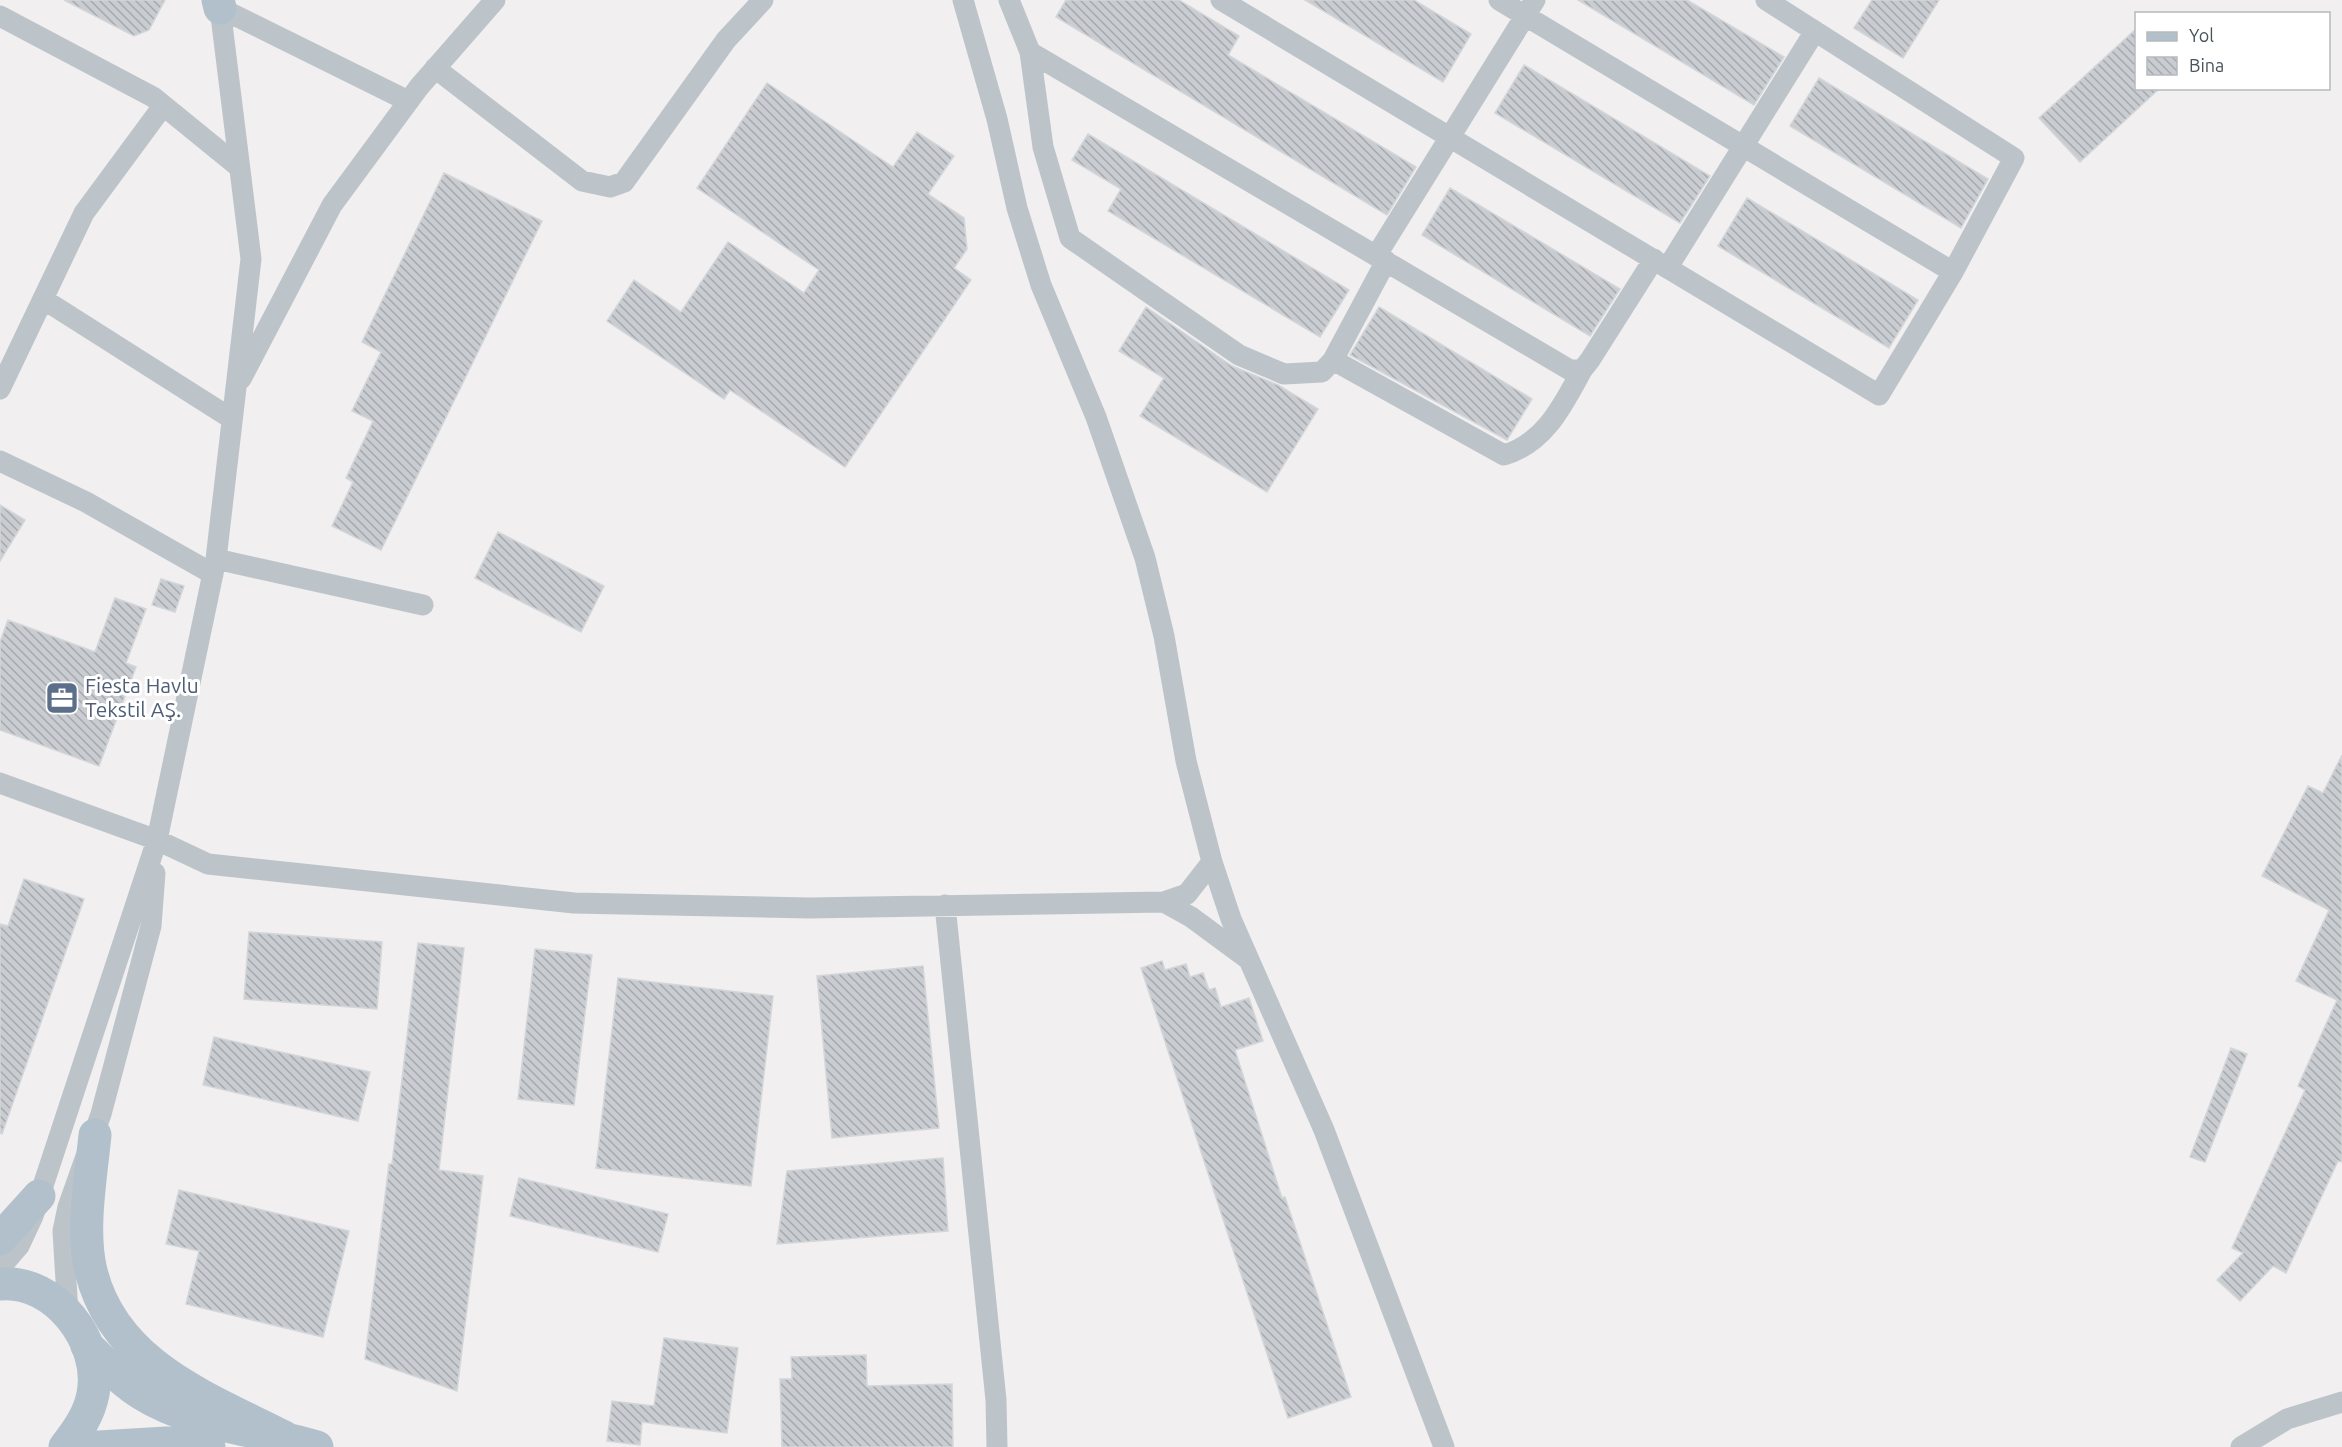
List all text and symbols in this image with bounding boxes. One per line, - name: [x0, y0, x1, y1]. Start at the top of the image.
- legend: [2135, 12, 2330, 90]
- text: Yol: [2189, 25, 2214, 45]
- text: Bina: [2189, 55, 2224, 75]
- place label: Fiesta Havlu Tekstil AŞ.: [85, 673, 199, 721]
- office icon: Fiesta Havlu Tekstil AŞ.: [44, 680, 80, 716]

